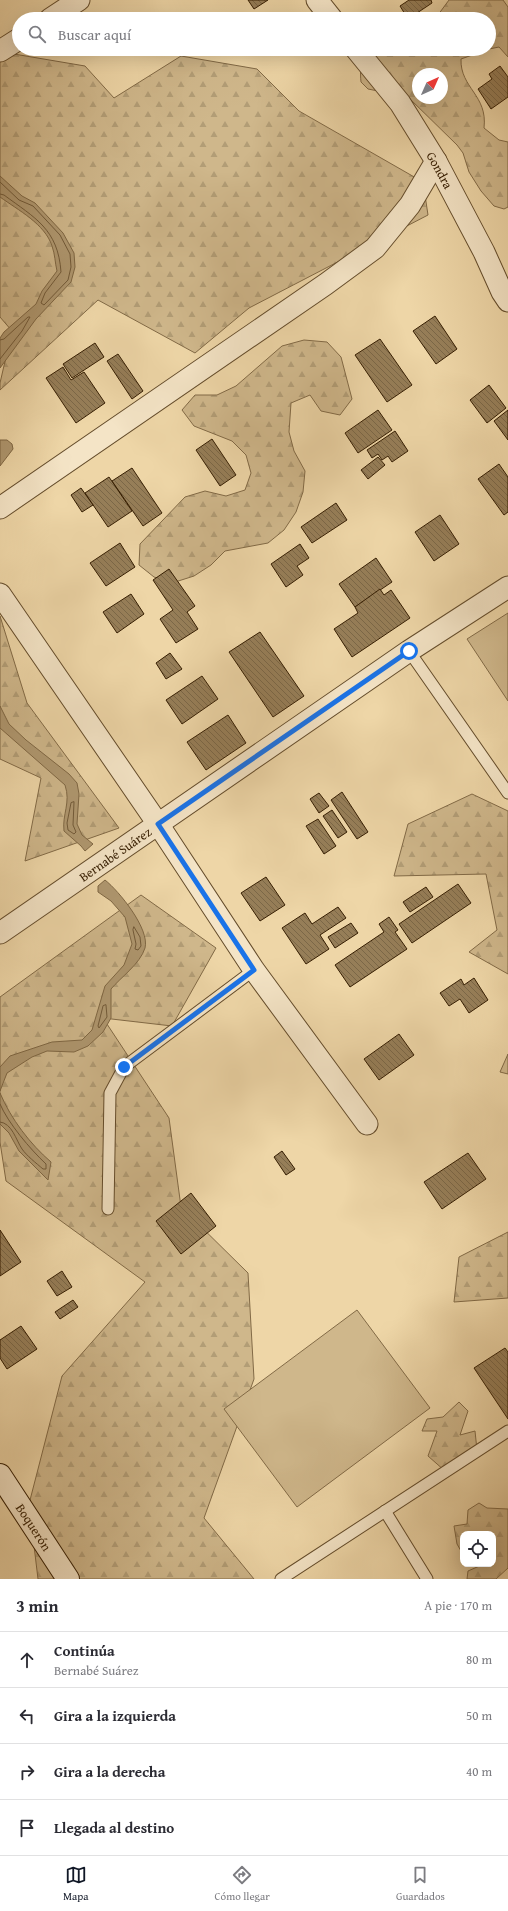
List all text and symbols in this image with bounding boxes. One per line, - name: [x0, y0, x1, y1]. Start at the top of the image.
- search box: [12, 12, 496, 56]
- icon: search: [26, 23, 48, 45]
- text: Buscar aquí: [58, 24, 131, 45]
- north arrow: [412, 68, 448, 104]
- street label: Gondra: [422, 148, 458, 193]
- route start: [400, 642, 418, 660]
- street label: Bernabé Suárez: [75, 822, 156, 886]
- route end: [115, 1058, 133, 1076]
- street label: Boquerón: [11, 1500, 56, 1555]
- map controls: [460, 1531, 496, 1567]
- button: locate: [460, 1531, 496, 1567]
- text: 3 min: [16, 1593, 58, 1618]
- text: A pie · 170 m: [424, 1596, 492, 1615]
- text: Continúa: [54, 1640, 115, 1661]
- icon: ahead: [16, 1649, 38, 1671]
- text: 80 m: [466, 1650, 492, 1669]
- text: Bernabé Suárez: [54, 1661, 138, 1680]
- icon: left: [16, 1705, 38, 1727]
- text: Gira a la izquierda: [54, 1705, 176, 1726]
- text: 50 m: [466, 1706, 492, 1725]
- icon: right: [16, 1761, 38, 1783]
- text: Gira a la derecha: [54, 1761, 165, 1782]
- text: 40 m: [466, 1762, 492, 1781]
- icon: arrive: [16, 1817, 38, 1839]
- text: Llegada al destino: [54, 1817, 174, 1838]
- tab: Mapa: [63, 1864, 88, 1904]
- tab: Cómo llegar: [215, 1864, 270, 1904]
- tab: Guardados: [396, 1864, 445, 1904]

